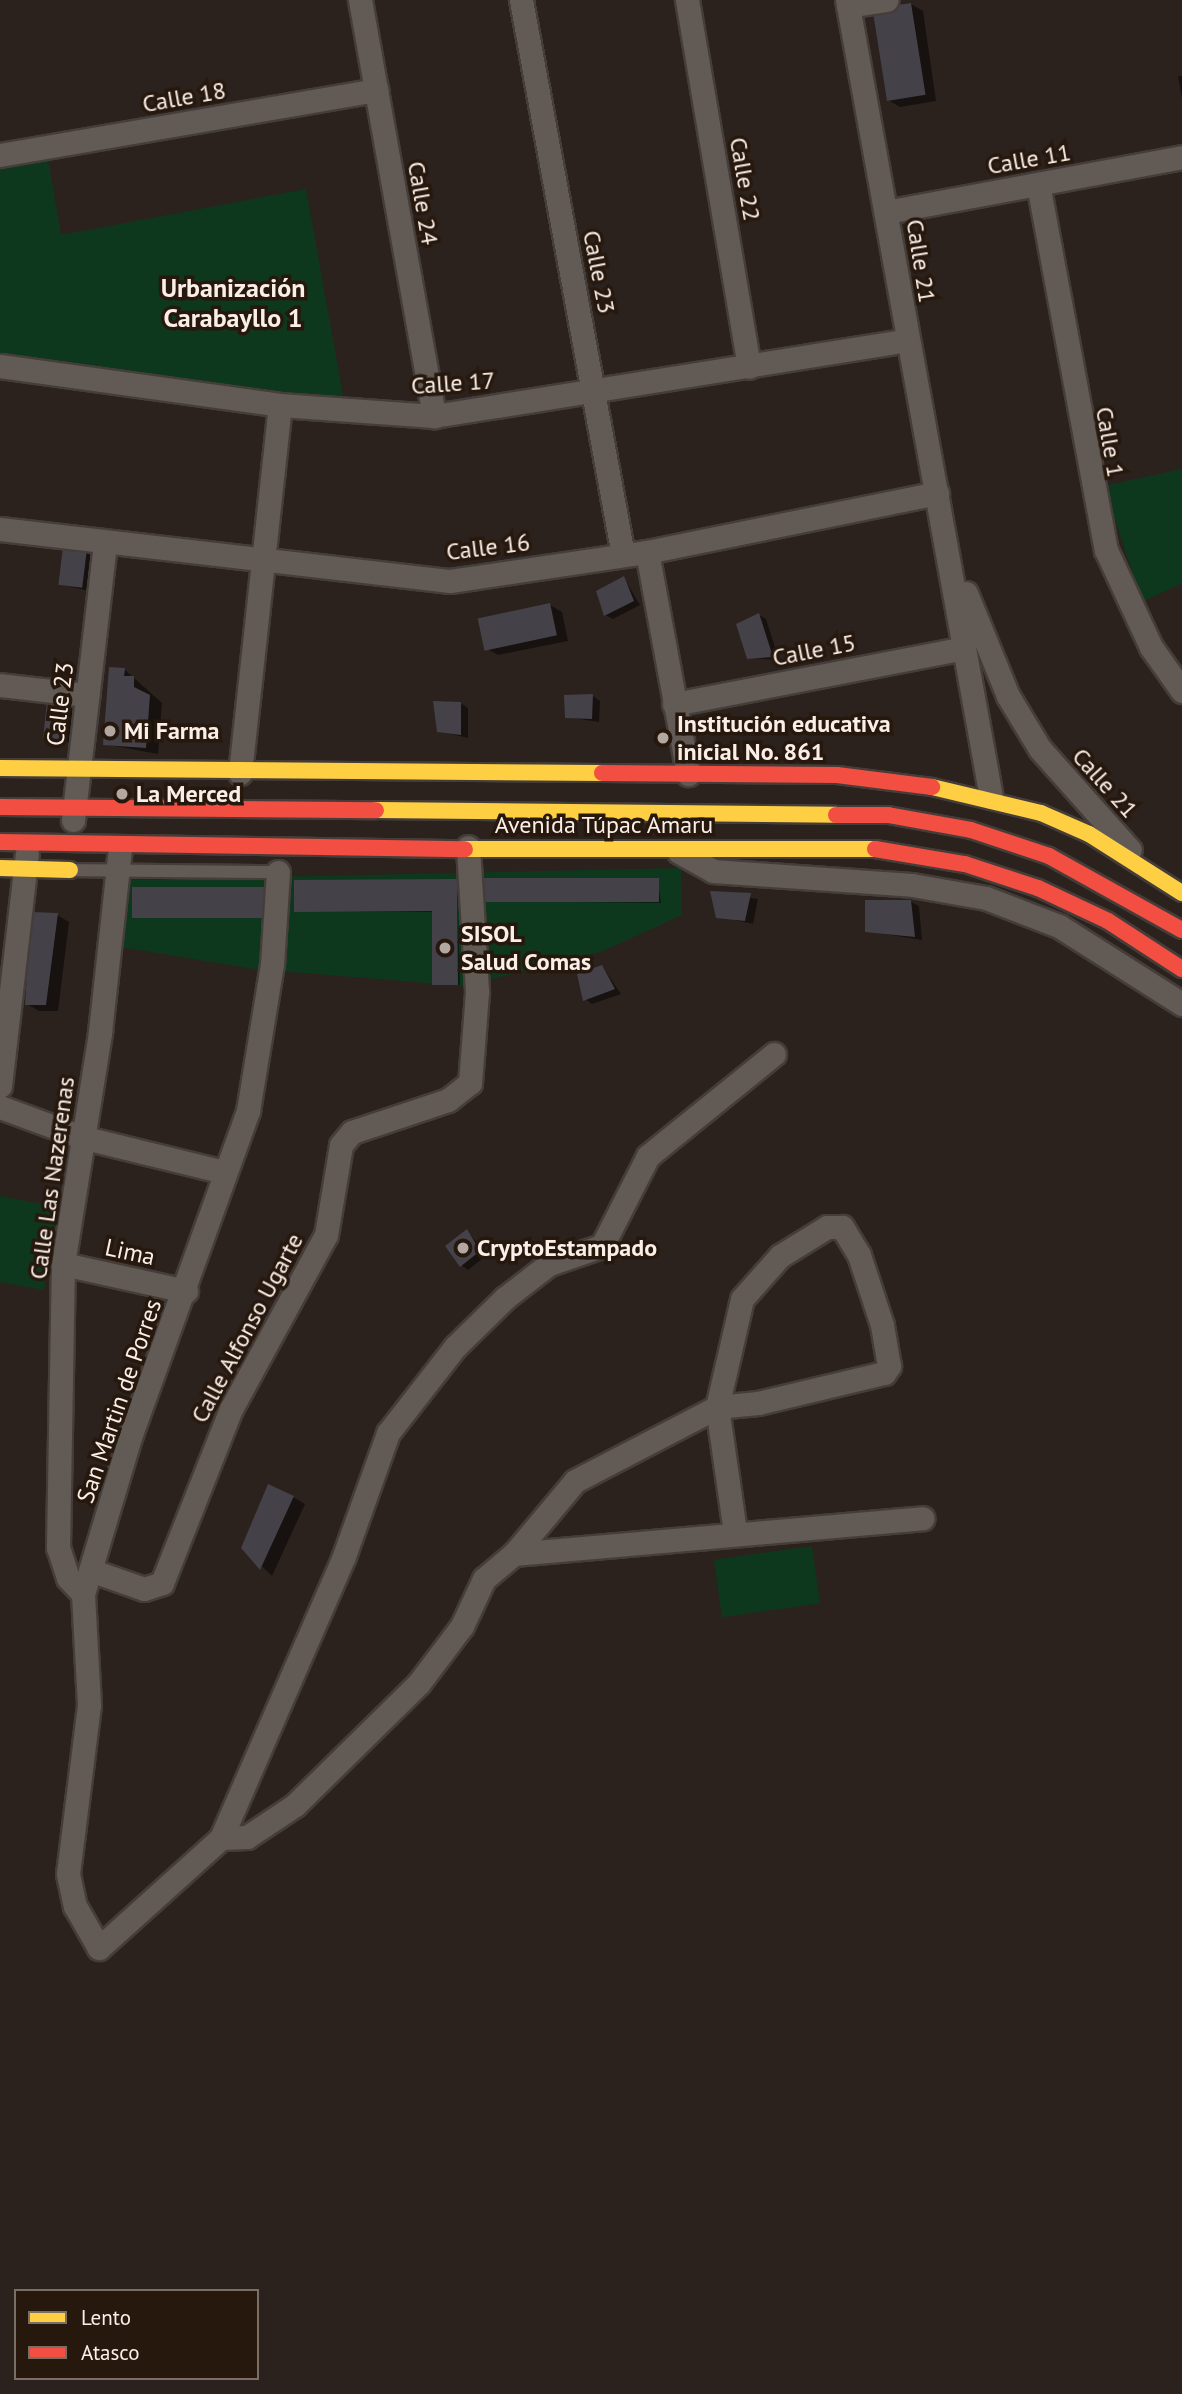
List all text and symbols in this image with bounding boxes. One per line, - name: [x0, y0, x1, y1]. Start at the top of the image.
- street label: Calle 18: [140, 76, 228, 118]
- street label: Calle 22: [724, 135, 766, 223]
- street label: Calle 11: [985, 138, 1073, 180]
- street label: Calle 24: [402, 159, 444, 247]
- street label: Calle 21: [900, 217, 942, 305]
- street label: Calle 23: [577, 228, 621, 316]
- district label: Urbanización Carabayllo 1: [161, 272, 305, 334]
- street label: Calle 17: [410, 366, 496, 400]
- street label: Calle 1: [1090, 405, 1130, 479]
- street label: Calle 16: [445, 528, 531, 566]
- street label: Calle 15: [770, 628, 858, 672]
- street label: Calle 23: [41, 661, 79, 747]
- place label: Institución educativa inicial No. 861: [677, 710, 891, 766]
- place label: Mi Farma: [124, 717, 219, 745]
- marker: Mi Farma: [102, 723, 118, 739]
- marker: Institución educativa inicial No. 861: [655, 730, 671, 746]
- street label: Calle 21: [1066, 742, 1144, 824]
- place label: La Merced: [136, 780, 241, 808]
- marker: La Merced: [114, 786, 130, 802]
- street label: Avenida Túpac Amaru: [494, 811, 714, 839]
- place label: SISOL Salud Comas: [461, 920, 591, 976]
- marker: SISOL Salud Comas: [435, 938, 455, 958]
- street label: Calle Las Nazerenas: [24, 1075, 80, 1281]
- street label: Calle Alfonso Ugarte: [185, 1228, 309, 1428]
- street label: Lima: [102, 1233, 158, 1271]
- place label: CryptoEstampado: [477, 1234, 657, 1262]
- marker: CryptoEstampado: [455, 1240, 471, 1256]
- street label: San Martin de Porres: [71, 1295, 167, 1507]
- legend: [14, 2289, 259, 2380]
- text: Lento: [81, 2304, 131, 2331]
- text: Atasco: [81, 2339, 140, 2366]

